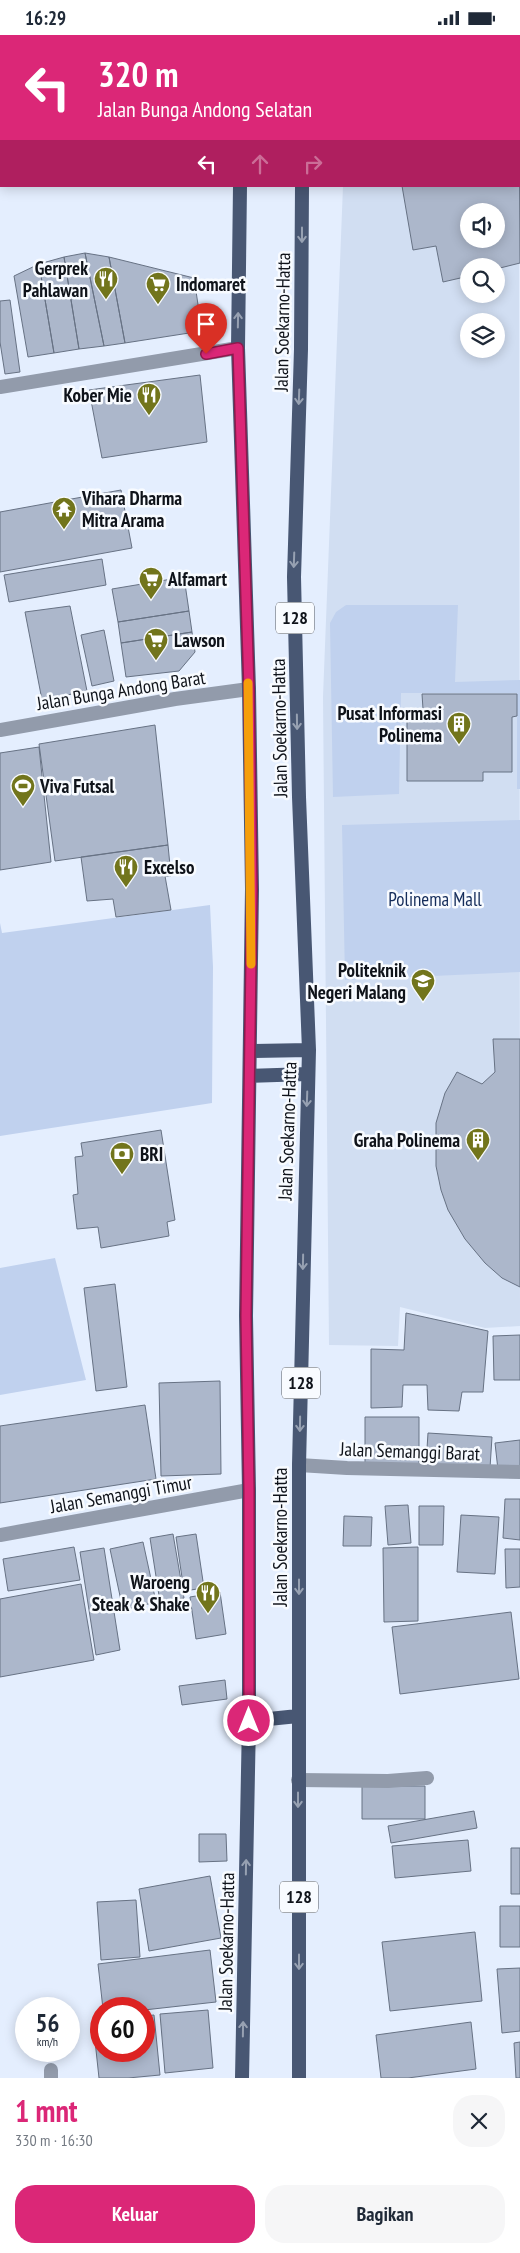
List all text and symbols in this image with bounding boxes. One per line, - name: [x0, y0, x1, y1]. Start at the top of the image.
- text: 16:29: [25, 6, 66, 30]
- text: 320 m: [98, 51, 179, 97]
- icon: left: [15, 55, 80, 120]
- text: Jalan Bunga Andong Selatan: [98, 95, 312, 123]
- icon: left: [193, 150, 221, 178]
- icon: ahead: [246, 150, 274, 178]
- icon: right: [299, 150, 327, 178]
- map controls: [460, 203, 505, 358]
- button: sound: [460, 203, 505, 248]
- one-way arrow: [297, 226, 307, 243]
- street label: Jalan Soekarno-Hatta: [269, 252, 295, 393]
- place label: Gerprek Pahlawan: [23, 256, 88, 302]
- button: search: [460, 258, 505, 303]
- restaurant icon: Gerprek Pahlawan: [93, 266, 119, 300]
- supermarket icon: Indomaret: [145, 271, 171, 305]
- place label: Indomaret: [176, 272, 246, 296]
- pin: [185, 303, 227, 354]
- icon: arrive: [192, 310, 220, 338]
- one-way arrow: [233, 312, 243, 328]
- button: layers: [460, 313, 505, 358]
- restaurant icon: Kober Mie: [136, 382, 162, 416]
- place label: Kober Mie: [63, 383, 132, 407]
- one-way arrow: [295, 389, 304, 405]
- place label: Vihara Dharma Mitra Arama: [81, 486, 182, 532]
- temple icon: Vihara Dharma Mitra Arama: [51, 496, 77, 530]
- one-way arrow: [290, 552, 299, 568]
- supermarket icon: Alfamart: [138, 566, 164, 600]
- place label: Alfamart: [167, 567, 228, 591]
- road number: 128: [276, 603, 314, 633]
- supermarket icon: Lawson: [143, 627, 169, 661]
- place label: Lawson: [174, 628, 225, 652]
- street label: Jalan Soekarno-Hatta: [266, 658, 292, 799]
- street label: Jalan Bunga Andong Barat: [34, 665, 208, 715]
- place label: Pusat Informasi Polinema: [337, 701, 442, 747]
- building icon: Pusat Informasi Polinema: [446, 711, 472, 745]
- one-way arrow: [292, 714, 302, 730]
- sports icon: Viva Futsal: [10, 773, 36, 807]
- place label: Viva Futsal: [39, 774, 115, 798]
- restaurant icon: Excelso: [113, 854, 139, 888]
- place label: Excelso: [144, 855, 194, 879]
- park label: Polinema Mall: [388, 887, 482, 911]
- place label: Politeknik Negeri Malang: [307, 958, 406, 1004]
- school or university icon: Politeknik Negeri Malang: [410, 968, 436, 1002]
- street label: Jalan Soekarno-Hatta: [273, 1061, 301, 1202]
- one-way arrow: [302, 1090, 312, 1107]
- building icon: Graha Polinema: [465, 1127, 491, 1161]
- place label: Graha Polinema: [354, 1128, 460, 1152]
- bank icon: BRI: [109, 1141, 135, 1175]
- place label: BRI: [140, 1142, 163, 1166]
- one-way arrow: [298, 1253, 307, 1269]
- road number: 128: [282, 1367, 320, 1399]
- one-way arrow: [295, 1416, 305, 1432]
- street label: Jalan Semanggi Barat: [339, 1437, 481, 1465]
- street label: Jalan Soekarno-Hatta: [268, 1468, 292, 1607]
- street label: Jalan Semanggi Timur: [47, 1470, 194, 1518]
- place label: Waroeng Steak & Shake: [92, 1570, 190, 1616]
- one-way arrow: [294, 1578, 304, 1594]
- restaurant icon: Waroeng Steak & Shake: [195, 1580, 221, 1614]
- position arrow: [222, 1694, 274, 1746]
- one-way arrow: [293, 1792, 303, 1808]
- one-way arrow: [241, 1859, 251, 1876]
- street label: Jalan Soekarno-Hatta: [213, 1872, 239, 2013]
- road number: 128: [280, 1881, 318, 1913]
- one-way arrow: [294, 1954, 304, 1970]
- speed limit sign: 60: [90, 1997, 155, 2062]
- text: 56: [36, 2007, 59, 2039]
- one-way arrow: [238, 2022, 248, 2038]
- text: km/h: [37, 2034, 58, 2049]
- text: 1 mnt: [15, 2091, 78, 2130]
- button: close: [453, 2095, 505, 2147]
- text: 330 m · 16:30: [15, 2130, 93, 2150]
- button: Keluar: [15, 2185, 255, 2243]
- button: Bagikan: [265, 2185, 505, 2243]

